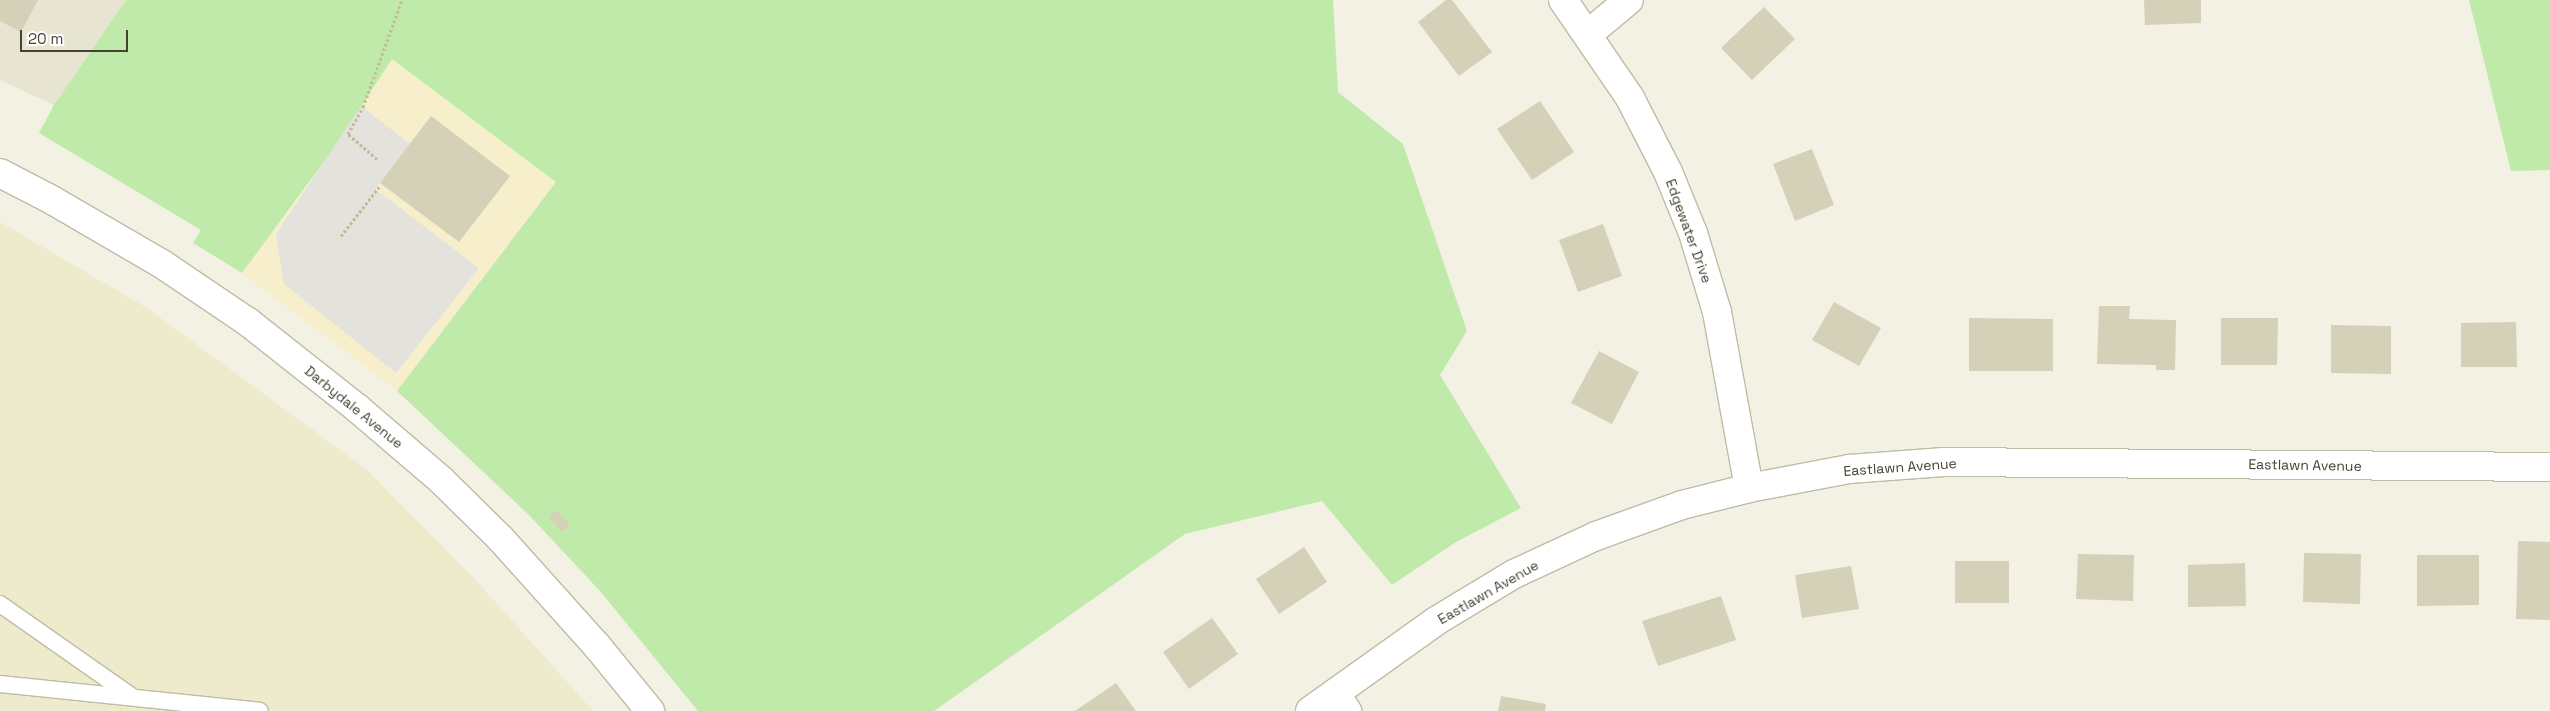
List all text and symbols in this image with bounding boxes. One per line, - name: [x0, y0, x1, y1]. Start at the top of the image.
- scale bar: [22, 20, 130, 52]
- text: 20 m: [28, 29, 63, 48]
- street label: Edgewater Drive: [1662, 177, 1716, 285]
- street label: Darbydale Avenue: [301, 362, 407, 452]
- street label: Eastlawn Avenue: [1843, 455, 1957, 479]
- street label: Eastlawn Avenue: [2248, 456, 2362, 474]
- street label: Eastlawn Avenue: [1435, 556, 1541, 628]

